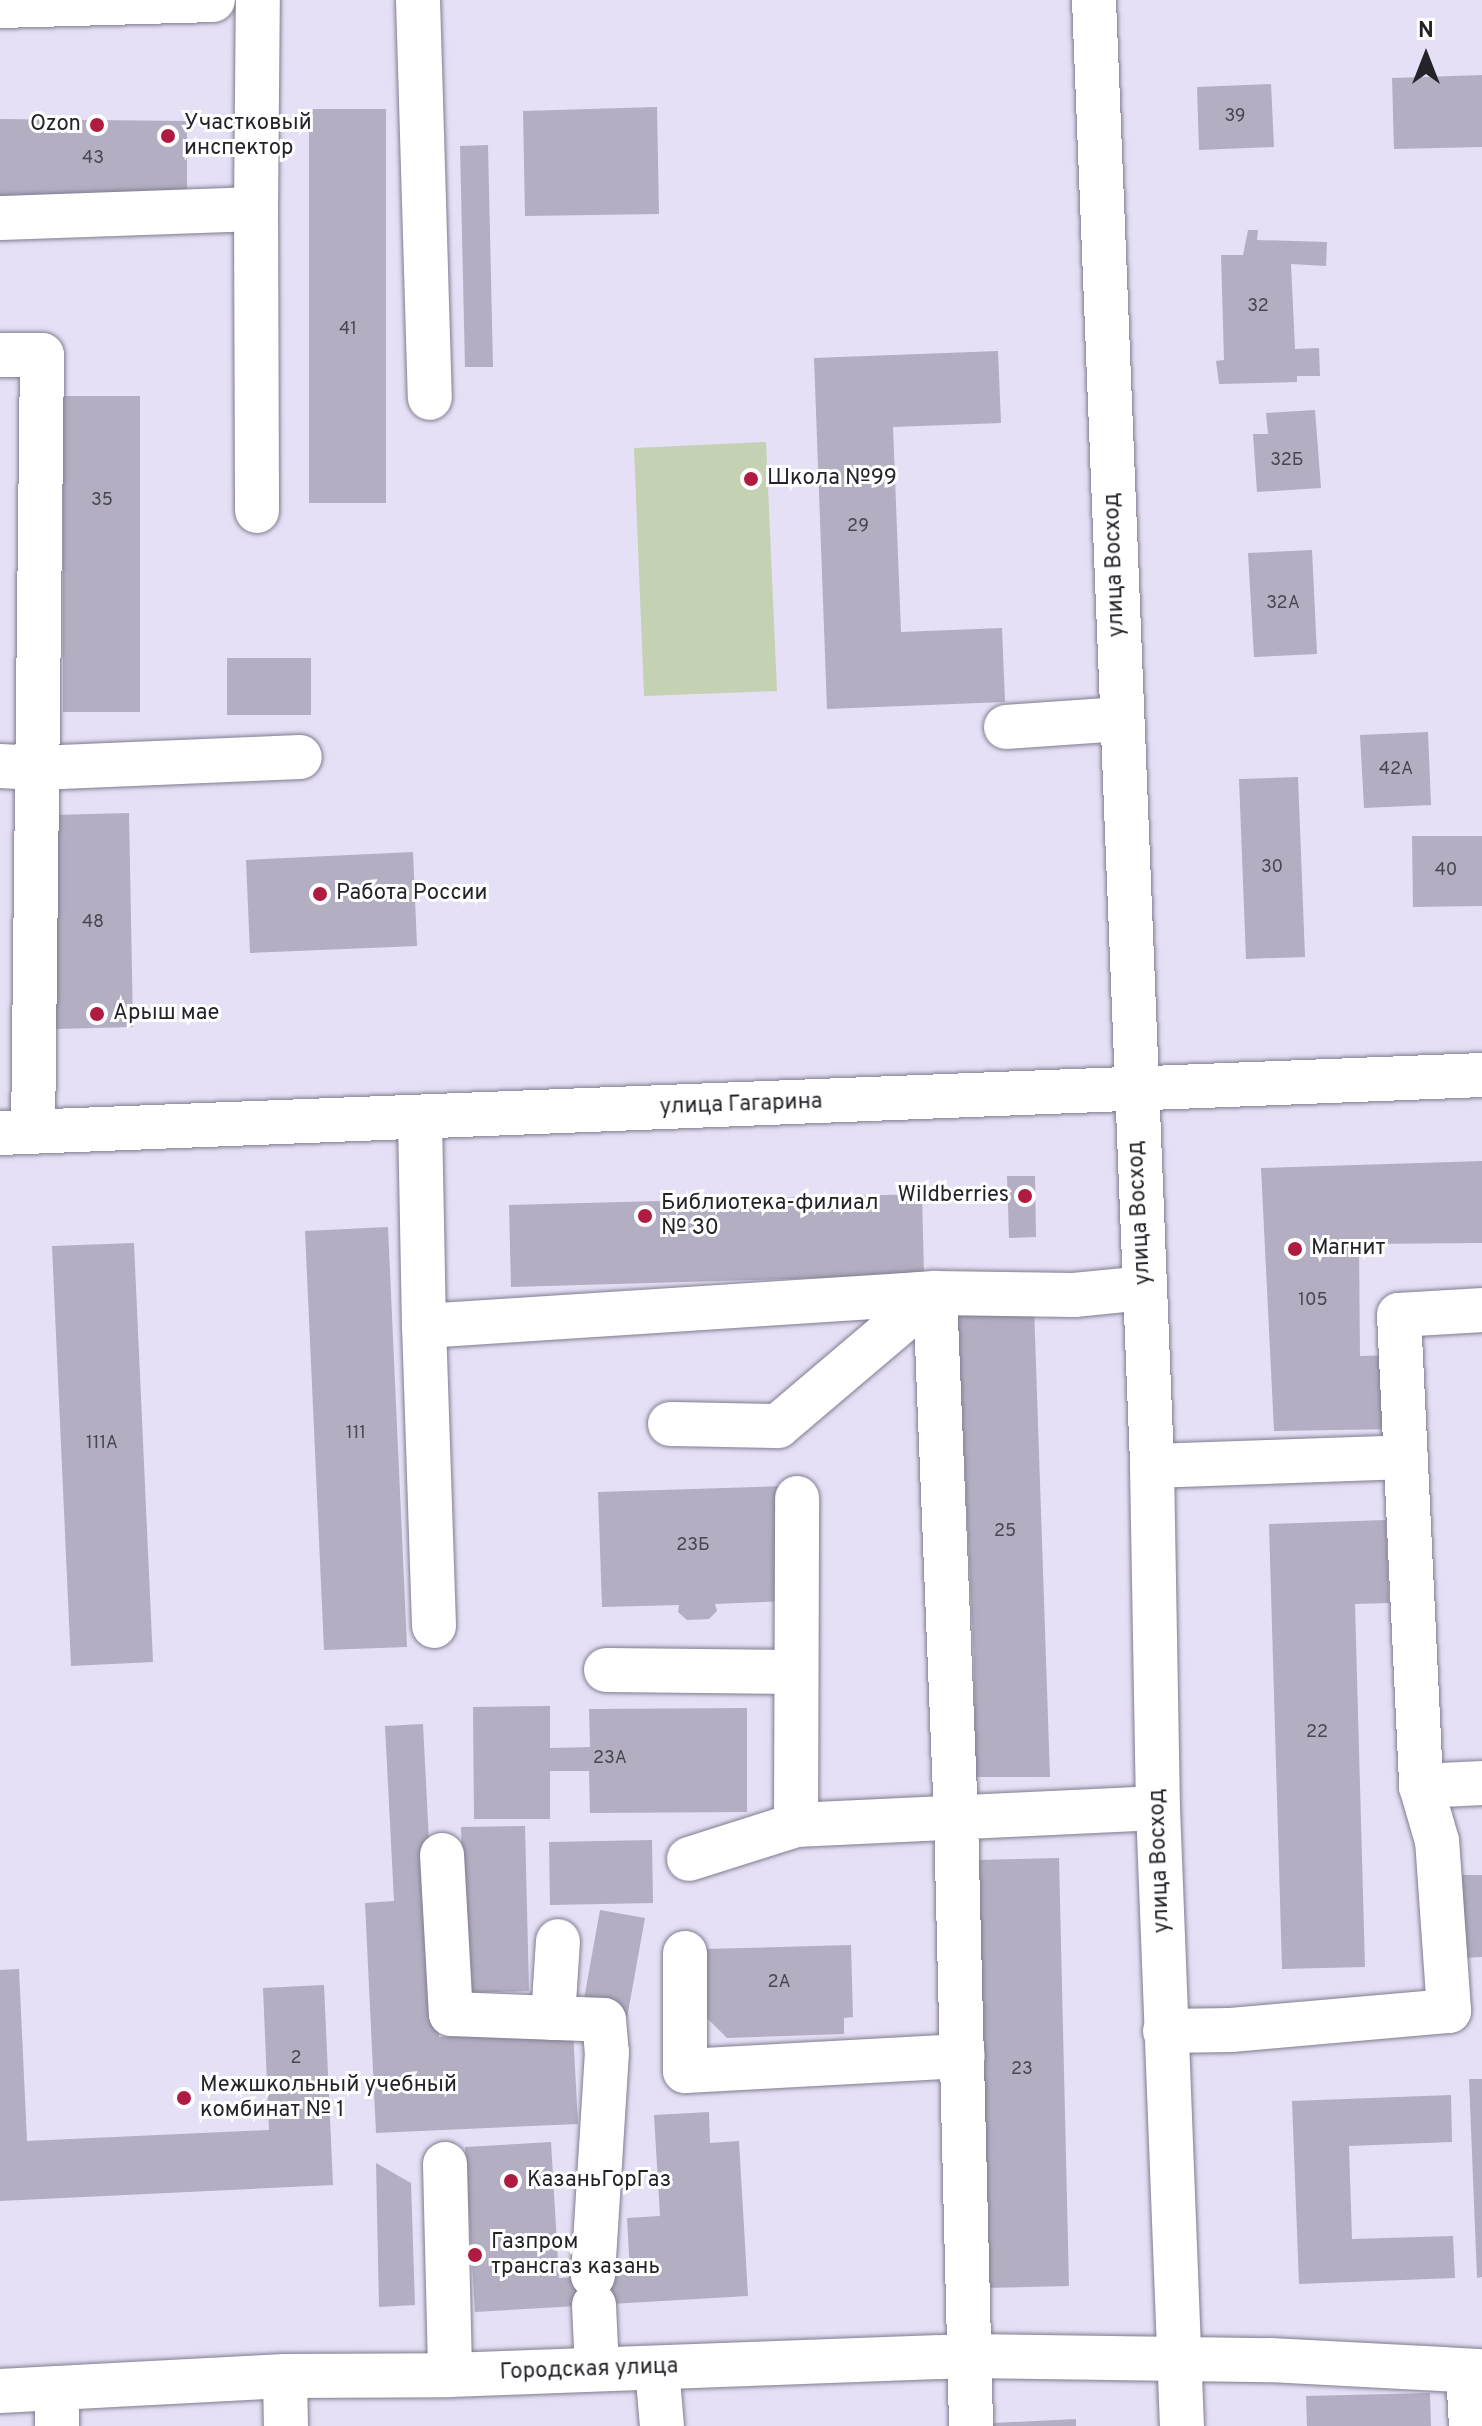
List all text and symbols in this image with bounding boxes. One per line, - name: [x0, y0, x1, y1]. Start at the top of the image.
- north arrow: [1386, 16, 1466, 96]
- text: N: [1418, 18, 1434, 45]
- house number: 39: [1224, 106, 1246, 128]
- place label: Участковый инспектор: [184, 110, 312, 162]
- place label: Ozon: [30, 112, 81, 138]
- marker: Ozon: [88, 116, 106, 134]
- marker: Участковый инспектор: [159, 127, 177, 145]
- house number: 43: [82, 148, 104, 170]
- house number: 32: [1247, 296, 1269, 318]
- house number: 41: [339, 319, 357, 341]
- house number: 32Б: [1270, 450, 1304, 472]
- place label: Школа №99: [767, 466, 897, 492]
- marker: Школа №99: [742, 470, 760, 488]
- house number: 35: [91, 490, 113, 512]
- street label: улица Восход: [1099, 492, 1131, 638]
- house number: 29: [847, 516, 869, 538]
- house number: 32А: [1266, 593, 1300, 615]
- house number: 42А: [1379, 759, 1413, 781]
- house number: 30: [1261, 857, 1283, 879]
- house number: 40: [1435, 860, 1457, 882]
- place label: Работа России: [336, 881, 487, 907]
- marker: Работа России: [311, 885, 329, 903]
- house number: 48: [82, 912, 104, 934]
- place label: Арыш мае: [113, 1001, 219, 1027]
- marker: Арыш мае: [88, 1005, 106, 1023]
- street label: улица Гагарина: [659, 1089, 823, 1121]
- street label: улица Восход: [1123, 1140, 1157, 1286]
- place label: Wildberries: [898, 1183, 1009, 1209]
- marker: Wildberries: [1016, 1187, 1034, 1205]
- place label: Библиотека-филиал № 30: [661, 1190, 878, 1242]
- marker: Библиотека-филиал № 30: [636, 1207, 654, 1225]
- place label: Магнит: [1311, 1236, 1385, 1262]
- marker: Магнит: [1286, 1240, 1304, 1258]
- house number: 105: [1298, 1290, 1328, 1312]
- house number: 111: [346, 1423, 366, 1445]
- house number: 111А: [86, 1433, 118, 1455]
- house number: 25: [994, 1521, 1016, 1543]
- house number: 23Б: [676, 1535, 710, 1557]
- house number: 22: [1306, 1722, 1328, 1744]
- house number: 23А: [593, 1748, 627, 1770]
- street label: улица Восход: [1144, 1788, 1176, 1934]
- house number: 2А: [767, 1972, 791, 1994]
- house number: 2: [290, 2048, 302, 2070]
- house number: 23: [1011, 2059, 1033, 2081]
- place label: Межшкольный учебный комбинат № 1: [200, 2072, 457, 2124]
- marker: Межшкольный учебный комбинат № 1: [175, 2089, 193, 2107]
- place label: КазаньГорГаз: [527, 2168, 671, 2194]
- marker: КазаньГорГаз: [502, 2172, 520, 2190]
- place label: Газпром трансгаз казань: [491, 2229, 660, 2280]
- marker: Газпром трансгаз казань: [466, 2246, 484, 2264]
- street label: Городская улица: [499, 2354, 679, 2386]

